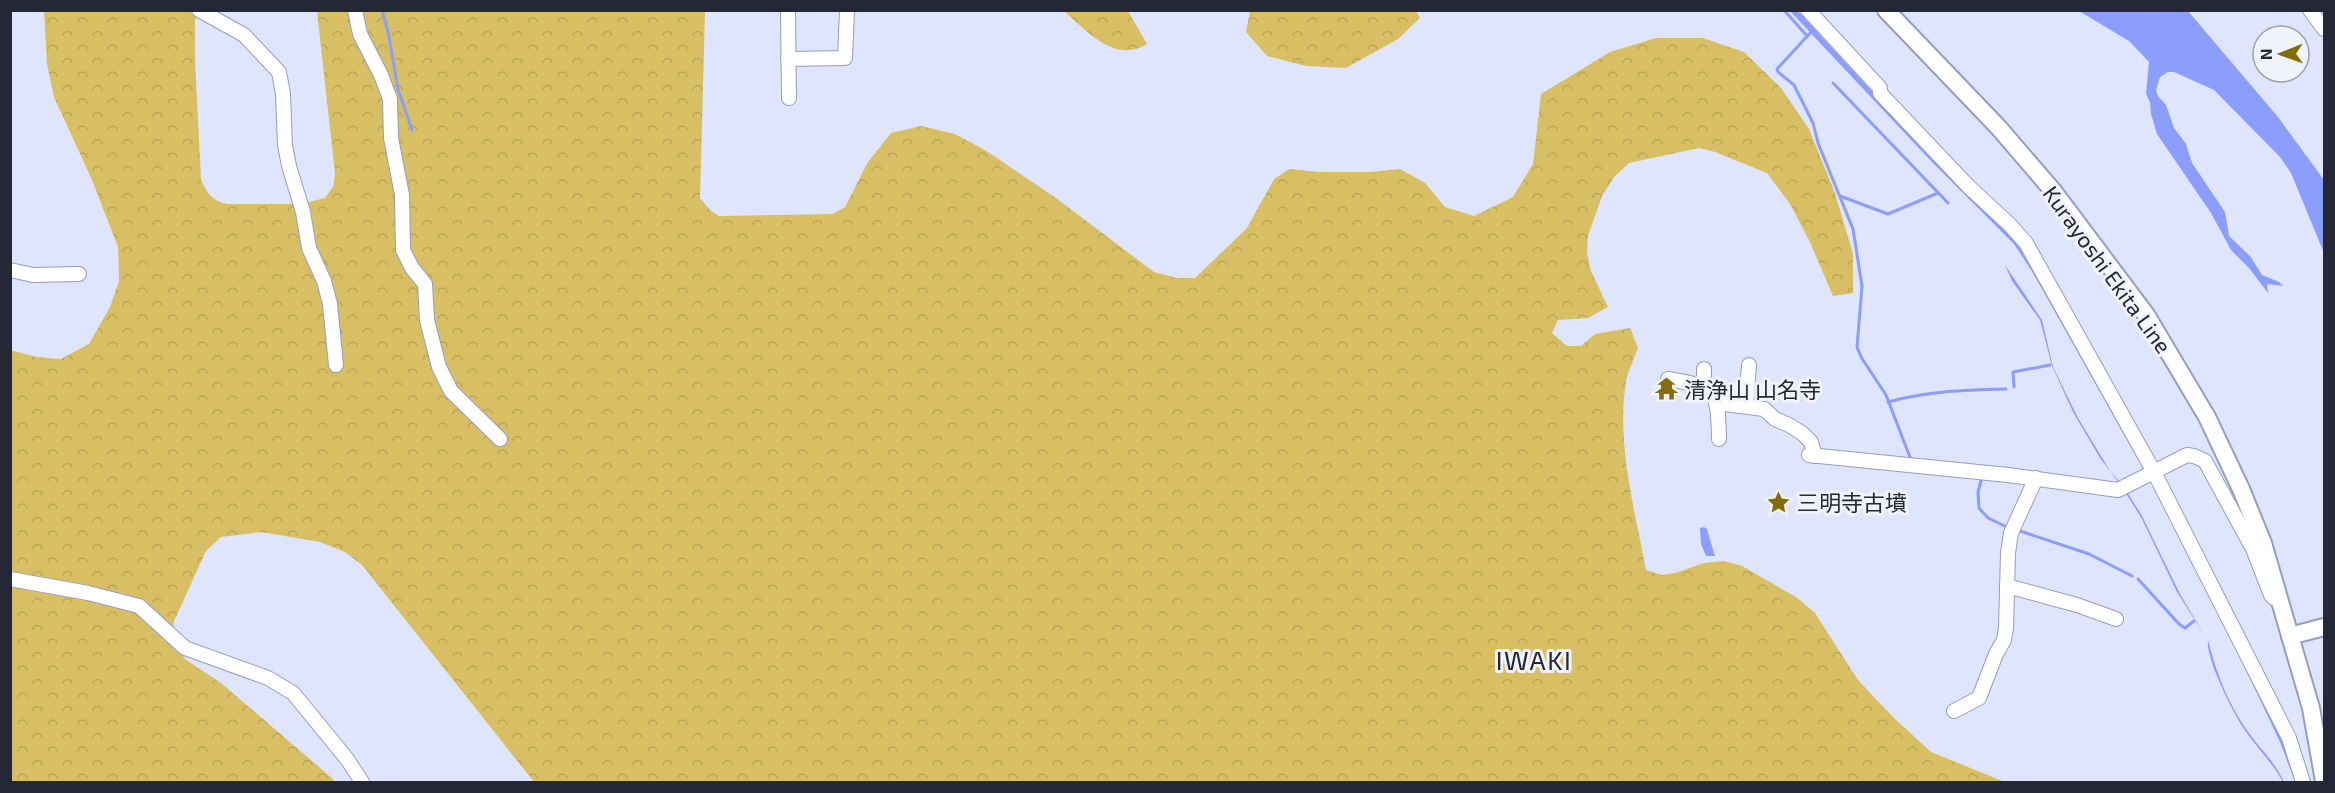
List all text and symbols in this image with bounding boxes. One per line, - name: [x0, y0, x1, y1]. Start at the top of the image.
- north arrow: [2251, 24, 2311, 84]
- text: N: [2256, 48, 2275, 60]
- street label: Kurayoshi Ekita Line: [2039, 180, 2177, 358]
- temple icon: 清浄山 山名寺: [1653, 376, 1679, 402]
- place label: 清浄山 山名寺: [1684, 376, 1821, 402]
- place icon: 三明寺古墳: [1766, 489, 1792, 515]
- place label: 三明寺古墳: [1797, 489, 1907, 515]
- district label: IWAKI: [1496, 644, 1572, 675]

